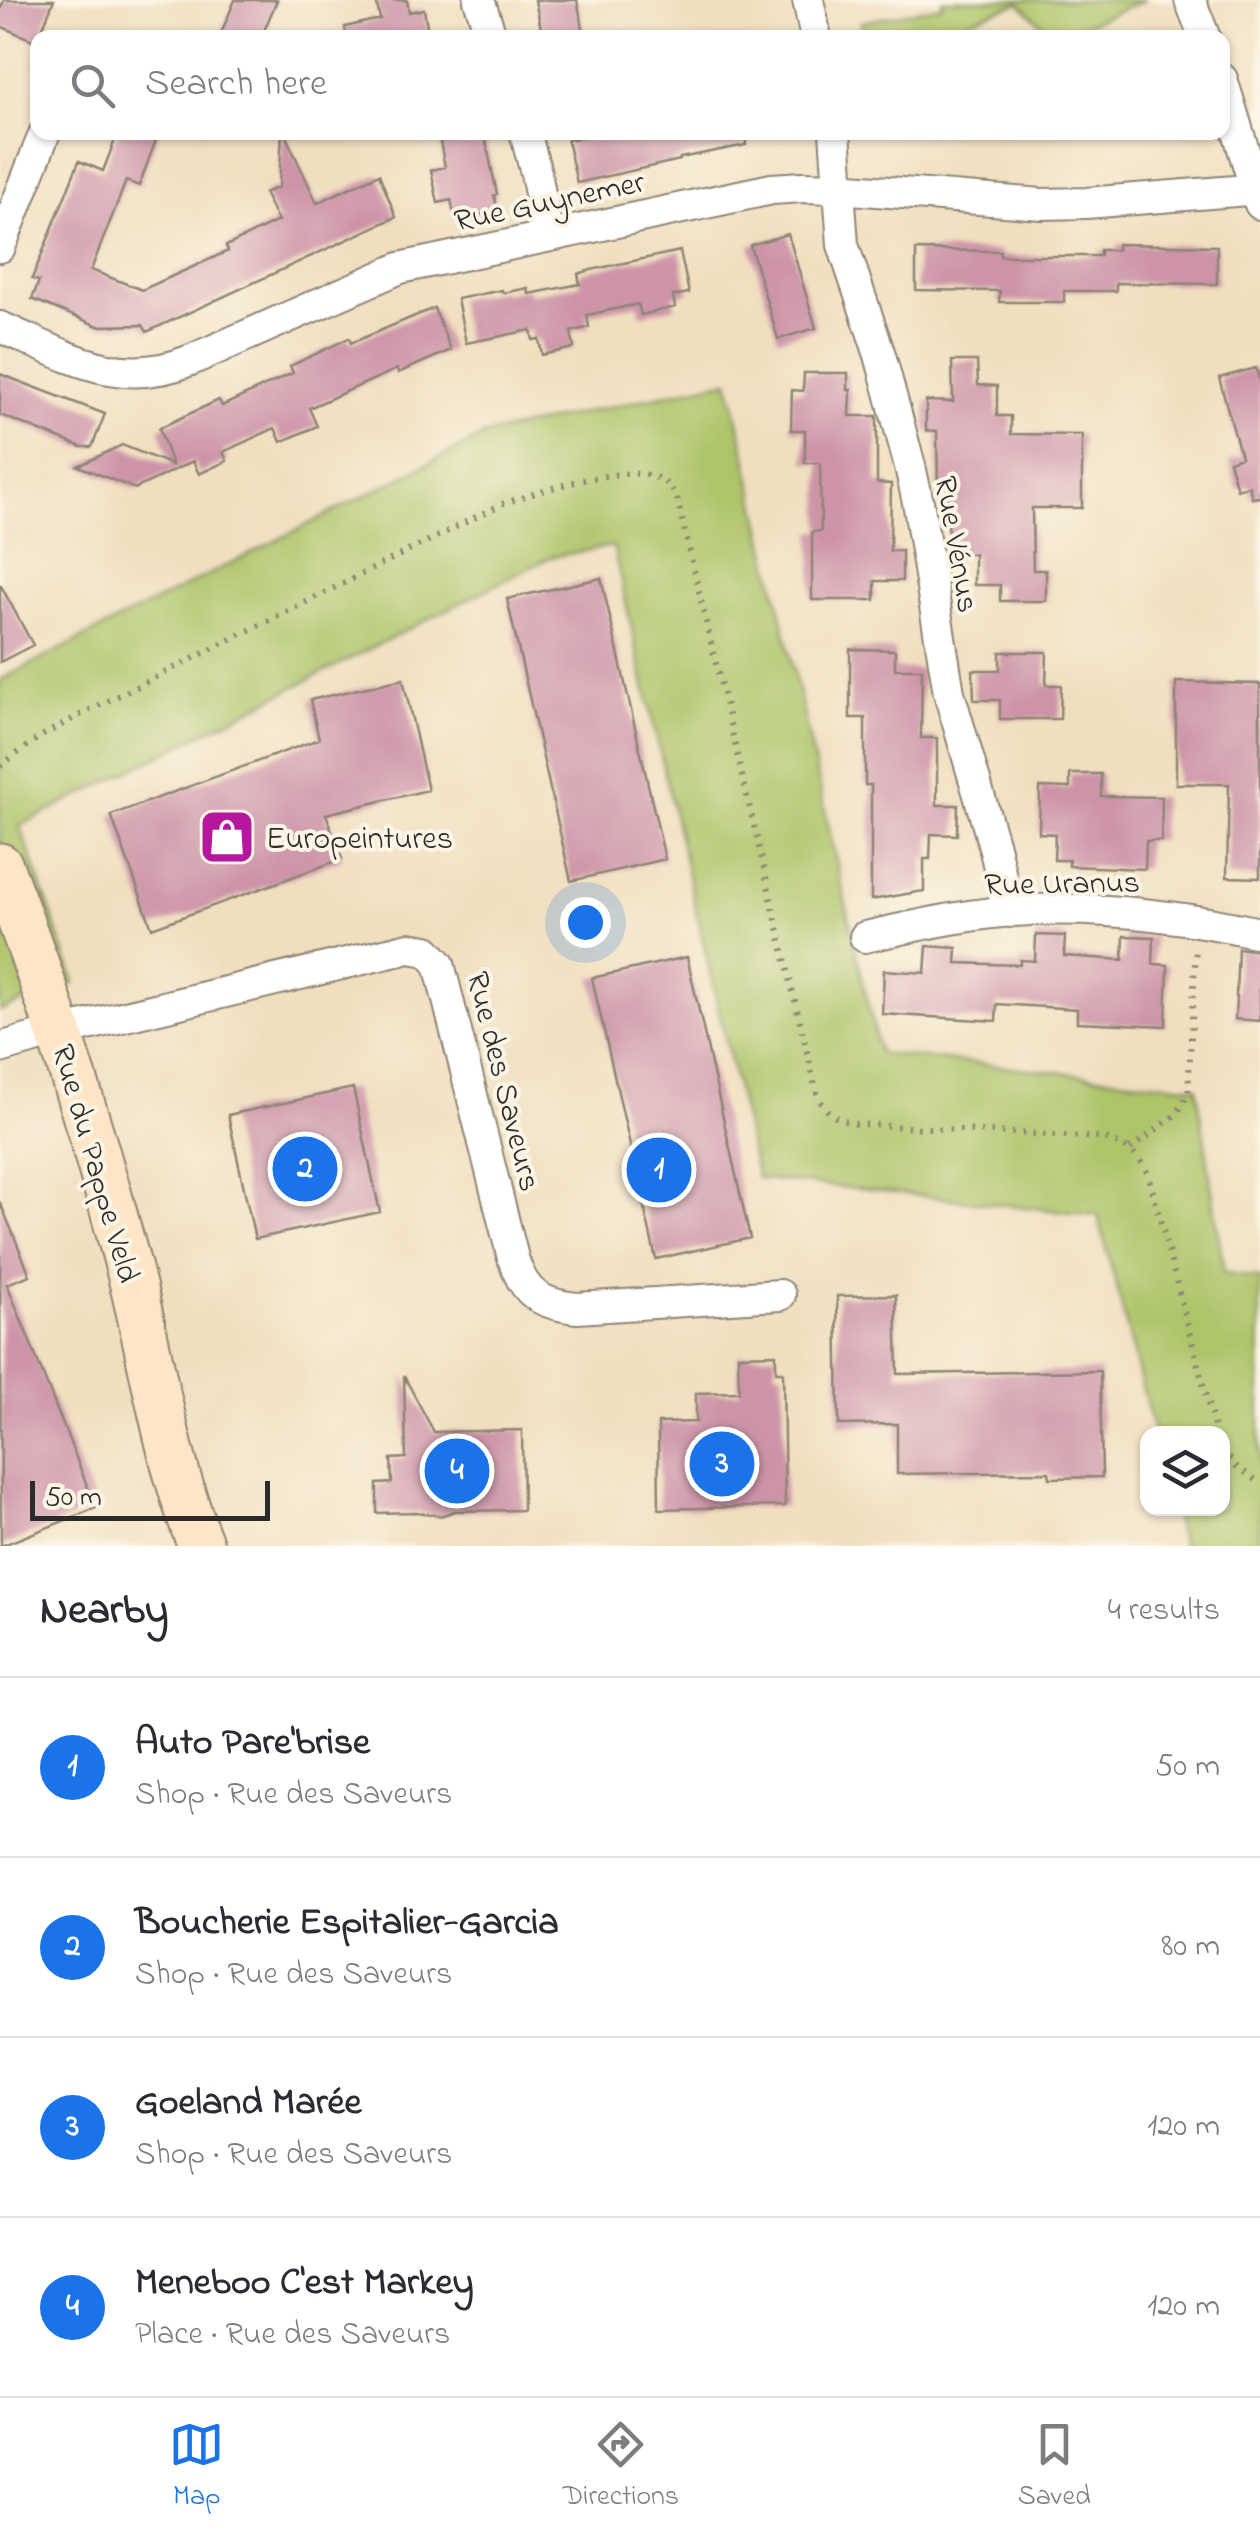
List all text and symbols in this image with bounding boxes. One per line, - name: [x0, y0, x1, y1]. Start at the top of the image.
- search box: [30, 30, 1230, 140]
- text: Search here: [145, 57, 327, 113]
- icon: search: [65, 58, 120, 113]
- street label: Rue Guynemer: [450, 160, 649, 247]
- street label: Rue Vénus: [919, 473, 990, 617]
- shop icon: Europeintures: [197, 807, 257, 867]
- place label: Europeintures: [266, 817, 453, 864]
- street label: Rue Uranus: [984, 861, 1140, 910]
- your location: [560, 897, 611, 948]
- street label: Rue des Saveurs: [452, 967, 552, 1197]
- street label: Rue du Pappe Veld: [37, 1039, 150, 1289]
- pin: 2: [272, 1132, 338, 1206]
- pin: 1: [626, 1132, 692, 1208]
- pin: 3: [690, 1426, 754, 1502]
- map controls: [1140, 1426, 1230, 1516]
- button: layers: [1140, 1426, 1230, 1516]
- pin: 4: [424, 1434, 490, 1508]
- scale bar: [30, 1476, 270, 1520]
- text: 50 m: [45, 1478, 102, 1519]
- text: Nearby: [40, 1581, 168, 1642]
- text: 4 results: [1108, 1588, 1220, 1635]
- text: Auto Pare'brise: [135, 1716, 370, 1772]
- text: 1: [67, 1744, 78, 1791]
- text: 50 m: [1155, 1744, 1220, 1791]
- text: Shop · Rue des Saveurs: [135, 1772, 452, 1819]
- text: Boucherie Espitalier-Garcia: [135, 1896, 559, 1952]
- text: 2: [65, 1924, 80, 1971]
- text: 80 m: [1161, 1924, 1220, 1971]
- text: Shop · Rue des Saveurs: [135, 1952, 452, 1999]
- text: Goeland Marée: [135, 2076, 362, 2132]
- text: 3: [66, 2104, 79, 2151]
- text: 120 m: [1147, 2104, 1220, 2151]
- text: Shop · Rue des Saveurs: [135, 2132, 452, 2179]
- text: Meneboo C'est Markey: [135, 2256, 474, 2312]
- text: 4: [66, 2284, 79, 2331]
- text: 120 m: [1147, 2284, 1220, 2331]
- text: Place · Rue des Saveurs: [135, 2312, 450, 2359]
- tab: Map: [169, 2417, 224, 2518]
- tab: Directions: [563, 2417, 679, 2518]
- tab: Saved: [1018, 2417, 1091, 2518]

